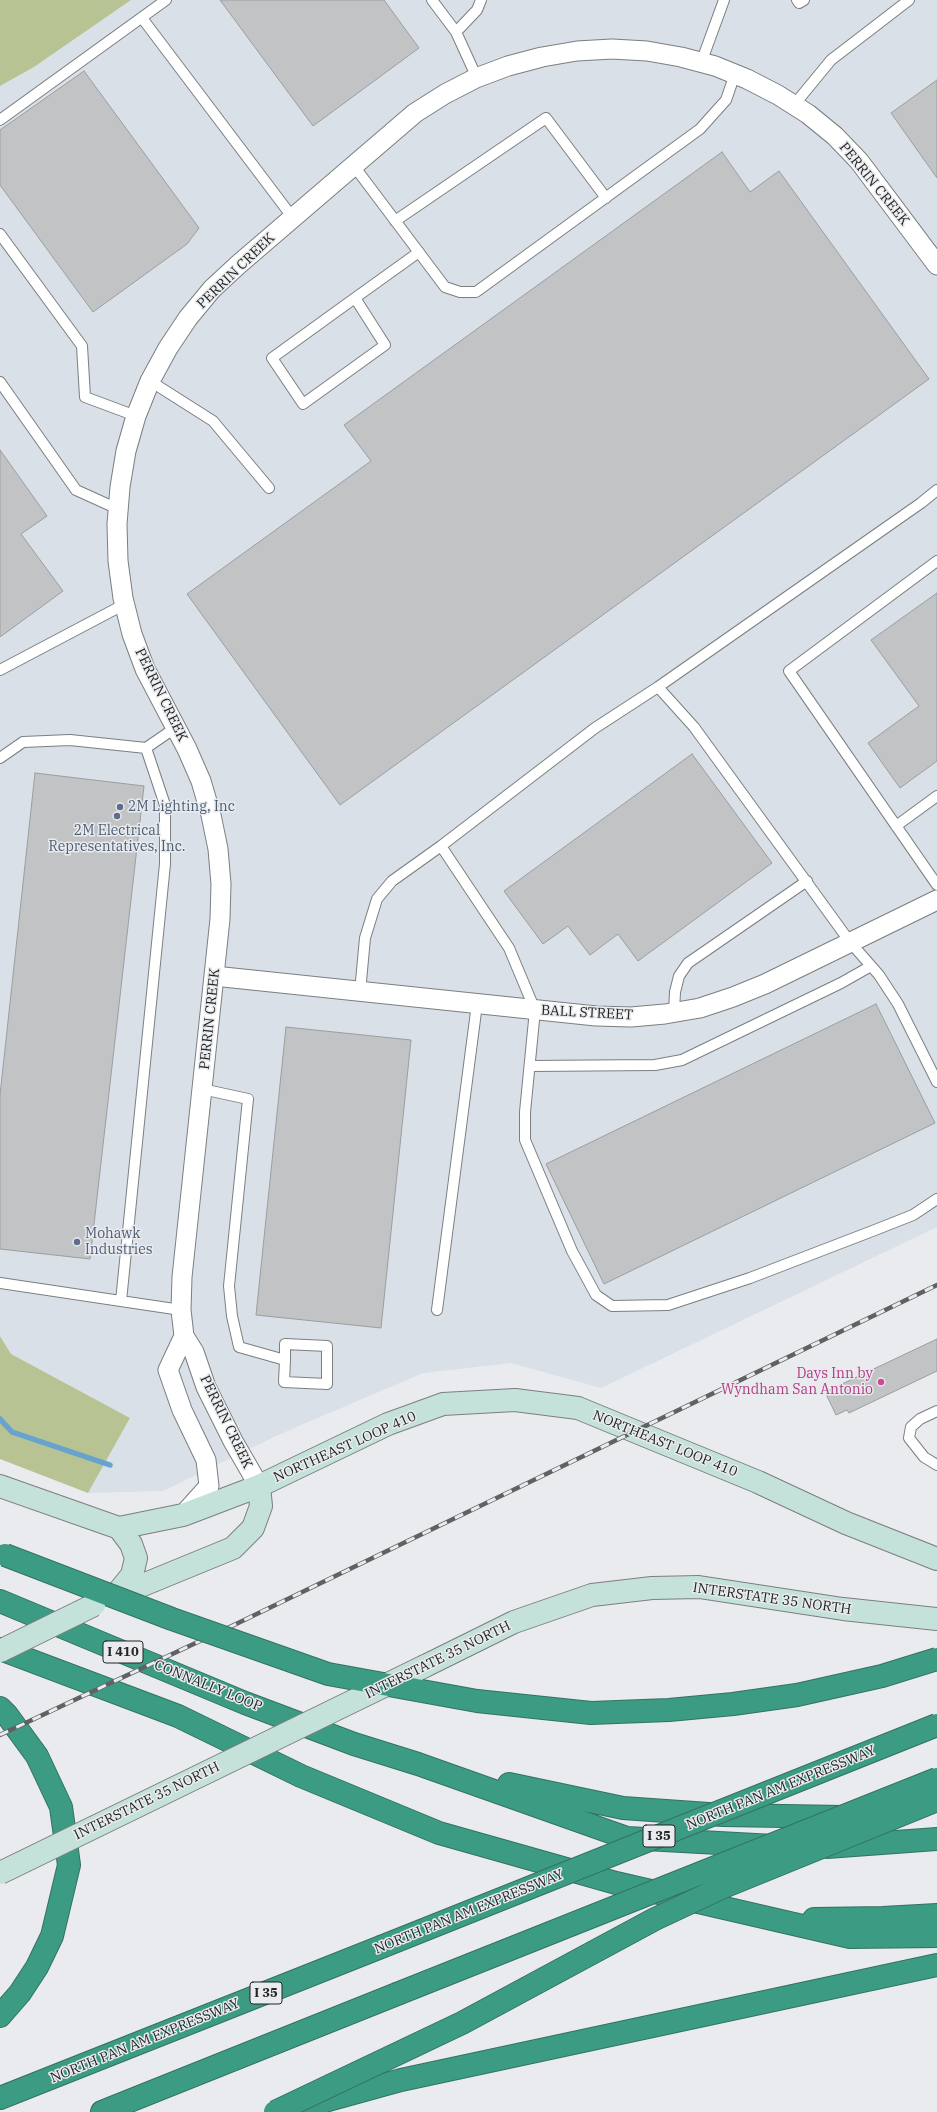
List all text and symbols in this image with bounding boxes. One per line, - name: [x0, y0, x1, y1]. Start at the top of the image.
- street label: PERRIN CREEK: [835, 139, 913, 229]
- street label: PERRIN CREEK: [194, 230, 278, 312]
- street label: PERRIN CREEK: [131, 646, 191, 744]
- place label: 2M Lighting, Inc: [128, 799, 235, 815]
- marker: 2M Lighting, Inc: [115, 802, 125, 812]
- marker: 2M Electrical Representatives, Inc.: [112, 811, 122, 821]
- place label: 2M Electrical Representatives, Inc.: [49, 823, 185, 856]
- street label: PERRIN CREEK: [196, 967, 224, 1071]
- street label: BALL STREET: [541, 1002, 633, 1024]
- place label: Mohawk Industries: [85, 1226, 153, 1258]
- marker: Mohawk Industries: [72, 1237, 82, 1247]
- place label: Days Inn by Wyndham San Antonio: [721, 1366, 873, 1398]
- street label: PERRIN CREEK: [196, 1373, 256, 1471]
- marker: Days Inn by Wyndham San Antonio: [876, 1377, 886, 1387]
- street label: NORTHEAST LOOP 410: [590, 1407, 740, 1481]
- street label: NORTHEAST LOOP 410: [271, 1408, 419, 1486]
- street label: INTERSTATE 35 NORTH: [692, 1580, 852, 1618]
- street label: INTERSTATE 35 NORTH: [362, 1617, 514, 1703]
- road number: I 410: [103, 1641, 143, 1663]
- street label: CONNALLY LOOP: [152, 1657, 264, 1715]
- street label: NORTH PAN AM EXPRESSWAY: [684, 1742, 878, 1834]
- street label: INTERSTATE 35 NORTH: [71, 1758, 223, 1844]
- road number: I 35: [643, 1825, 675, 1847]
- street label: NORTH PAN AM EXPRESSWAY: [372, 1866, 566, 1958]
- road number: I 35: [250, 1982, 282, 2004]
- street label: NORTH PAN AM EXPRESSWAY: [48, 1995, 242, 2087]

